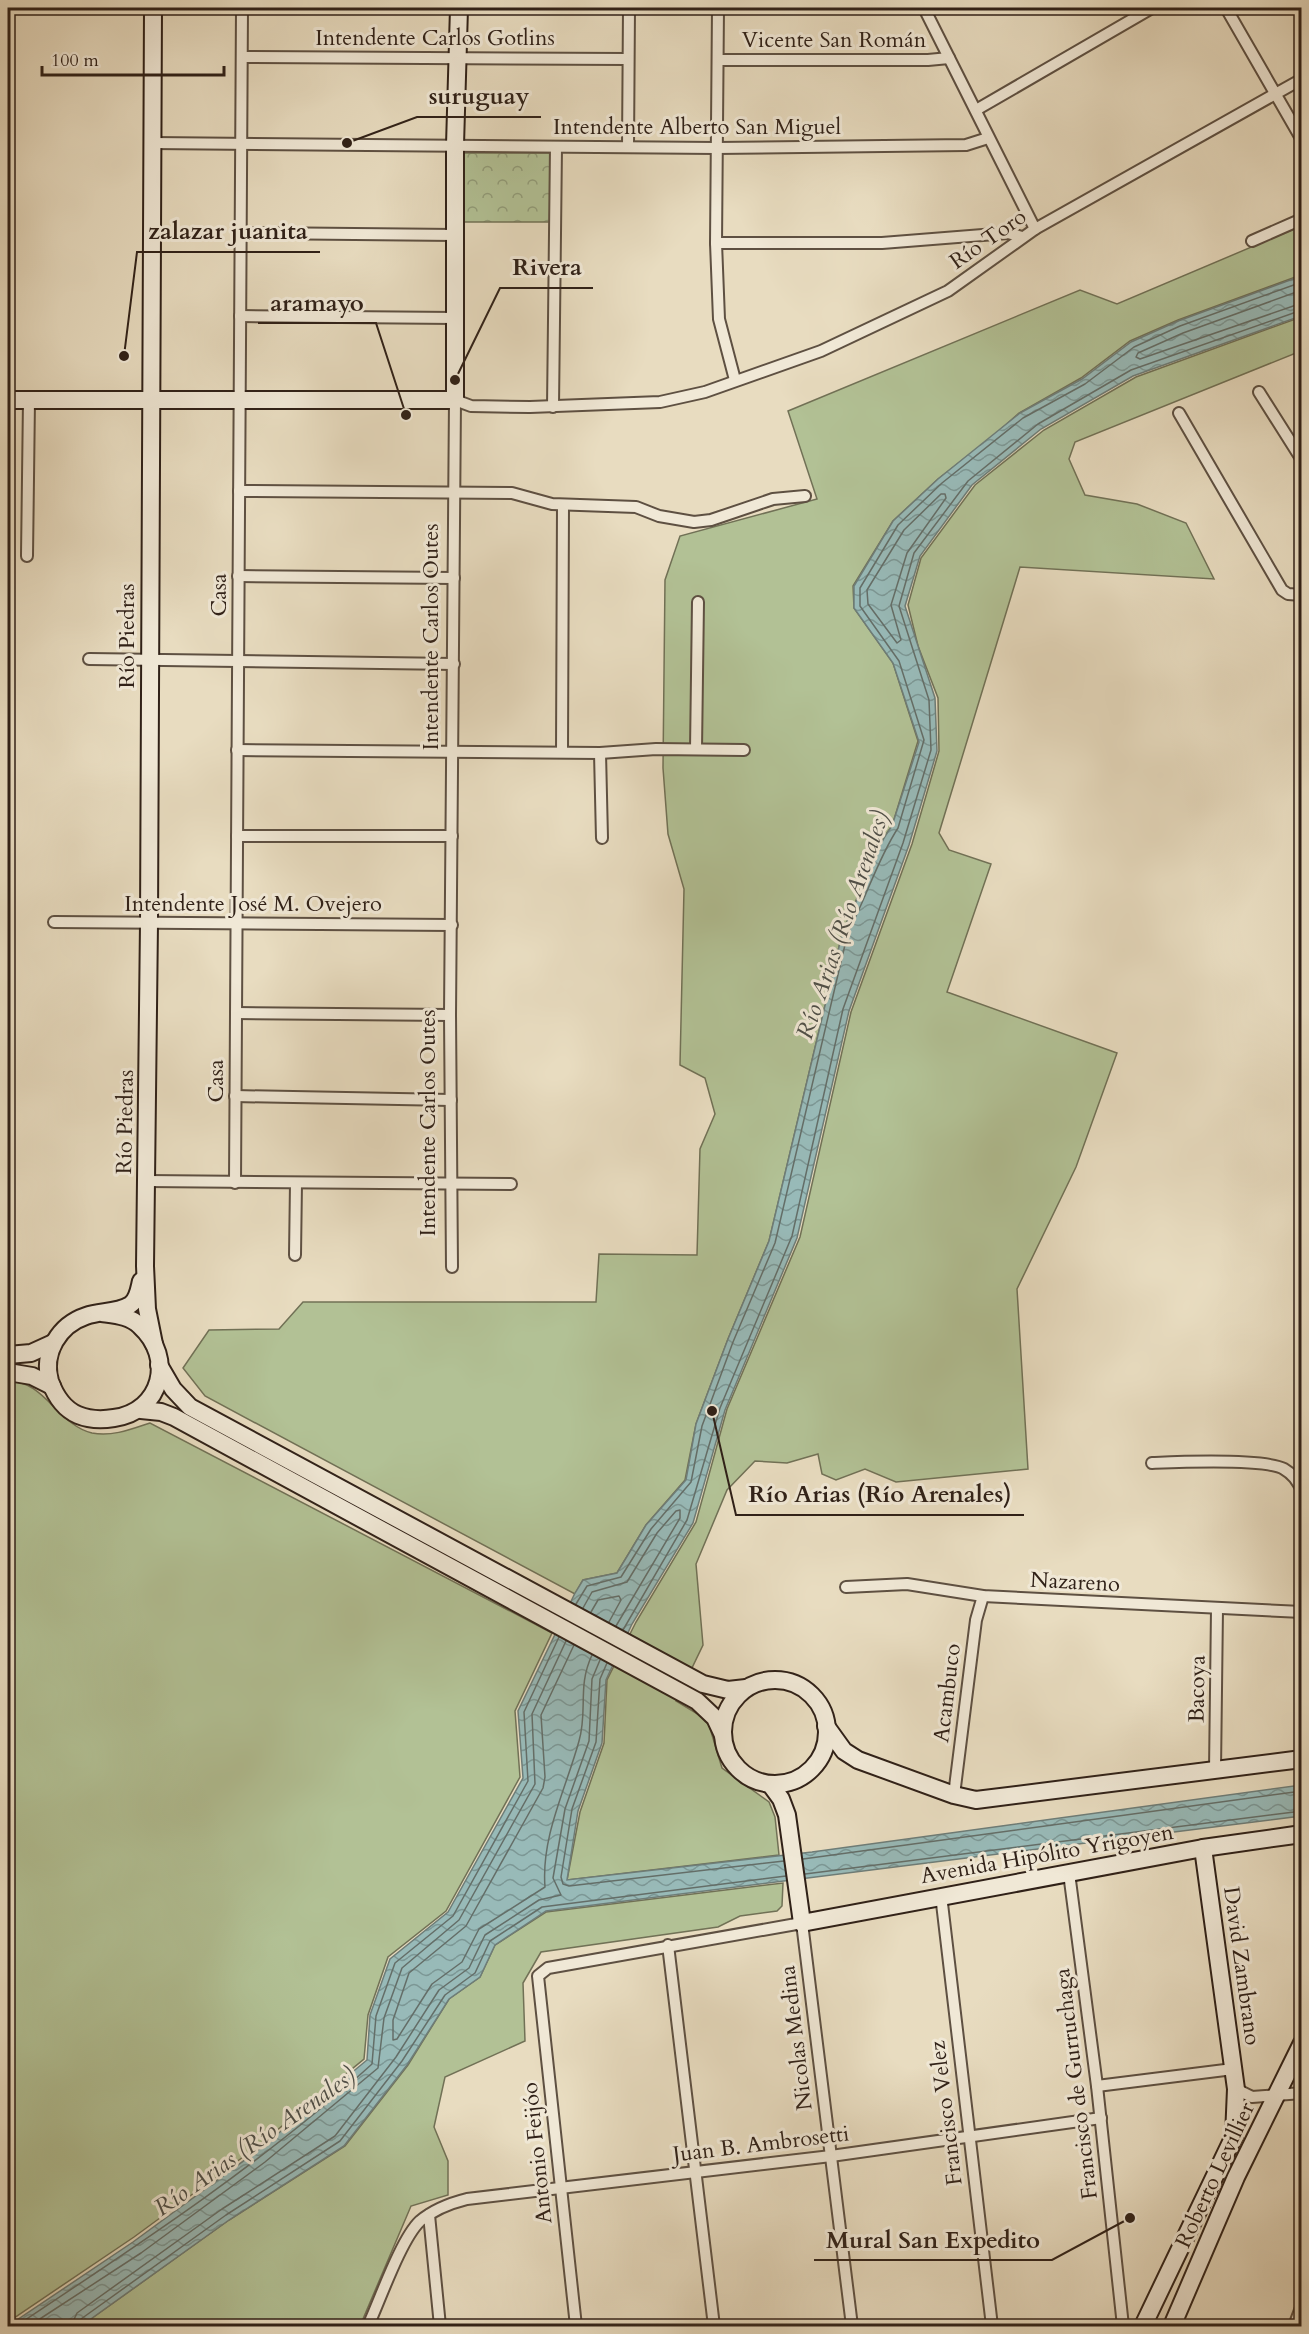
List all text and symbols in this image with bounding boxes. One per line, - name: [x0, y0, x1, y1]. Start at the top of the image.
- street label: Intendente Carlos Gotlins: [315, 23, 555, 53]
- street label: Vicente San Román: [742, 25, 927, 55]
- scale bar: [42, 39, 224, 77]
- text: 100 m: [51, 48, 99, 73]
- callout: suruguay: [417, 75, 541, 117]
- text: suruguay: [429, 80, 530, 113]
- street label: Intendente Alberto San Miguel: [553, 112, 841, 142]
- street label: Río Toro: [944, 202, 1032, 276]
- callout: zalazar juanita: [137, 210, 320, 252]
- text: zalazar juanita: [148, 215, 308, 248]
- callout: Rivera: [500, 246, 593, 288]
- text: Rivera: [512, 251, 582, 284]
- callout: aramayo: [258, 281, 376, 323]
- text: aramayo: [270, 287, 364, 320]
- street label: Intendente Carlos Outes: [416, 523, 446, 751]
- street label: Casa: [204, 573, 234, 617]
- street label: Río Piedras: [112, 583, 142, 689]
- water label: Río Arias (Río Arenales): [788, 806, 898, 1044]
- street label: Intendente José M. Ovejero: [124, 889, 382, 919]
- street label: Intendente Carlos Outes: [413, 1009, 443, 1237]
- street label: Casa: [201, 1059, 231, 1103]
- street label: Río Piedras: [109, 1069, 141, 1175]
- callout: Río Arias (Río Arenales): [736, 1473, 1024, 1515]
- text: Río Arias (Río Arenales): [748, 1478, 1012, 1511]
- street label: Nazareno: [1029, 1565, 1121, 1599]
- street label: Acambuco: [926, 1642, 968, 1744]
- street label: Bacoya: [1181, 1654, 1213, 1723]
- street label: Avenida Hipólito Yrigoyen: [918, 1817, 1176, 1891]
- street label: David Zambrano: [1216, 1885, 1268, 2047]
- street label: Nicolas Medina: [772, 1963, 820, 2112]
- street label: Francisco de Gurruchaga: [1047, 1966, 1105, 2201]
- street label: Francisco Velez: [922, 2039, 970, 2187]
- water label: Río Arias (Río Arenales): [147, 2060, 363, 2224]
- street label: Antonio Feijóo: [515, 2081, 559, 2225]
- street label: Roberto Levillier: [1168, 2096, 1262, 2253]
- street label: Juan B. Ambrosetti: [668, 2118, 851, 2170]
- callout: Mural San Expedito: [814, 2218, 1052, 2260]
- text: Mural San Expedito: [826, 2224, 1040, 2257]

